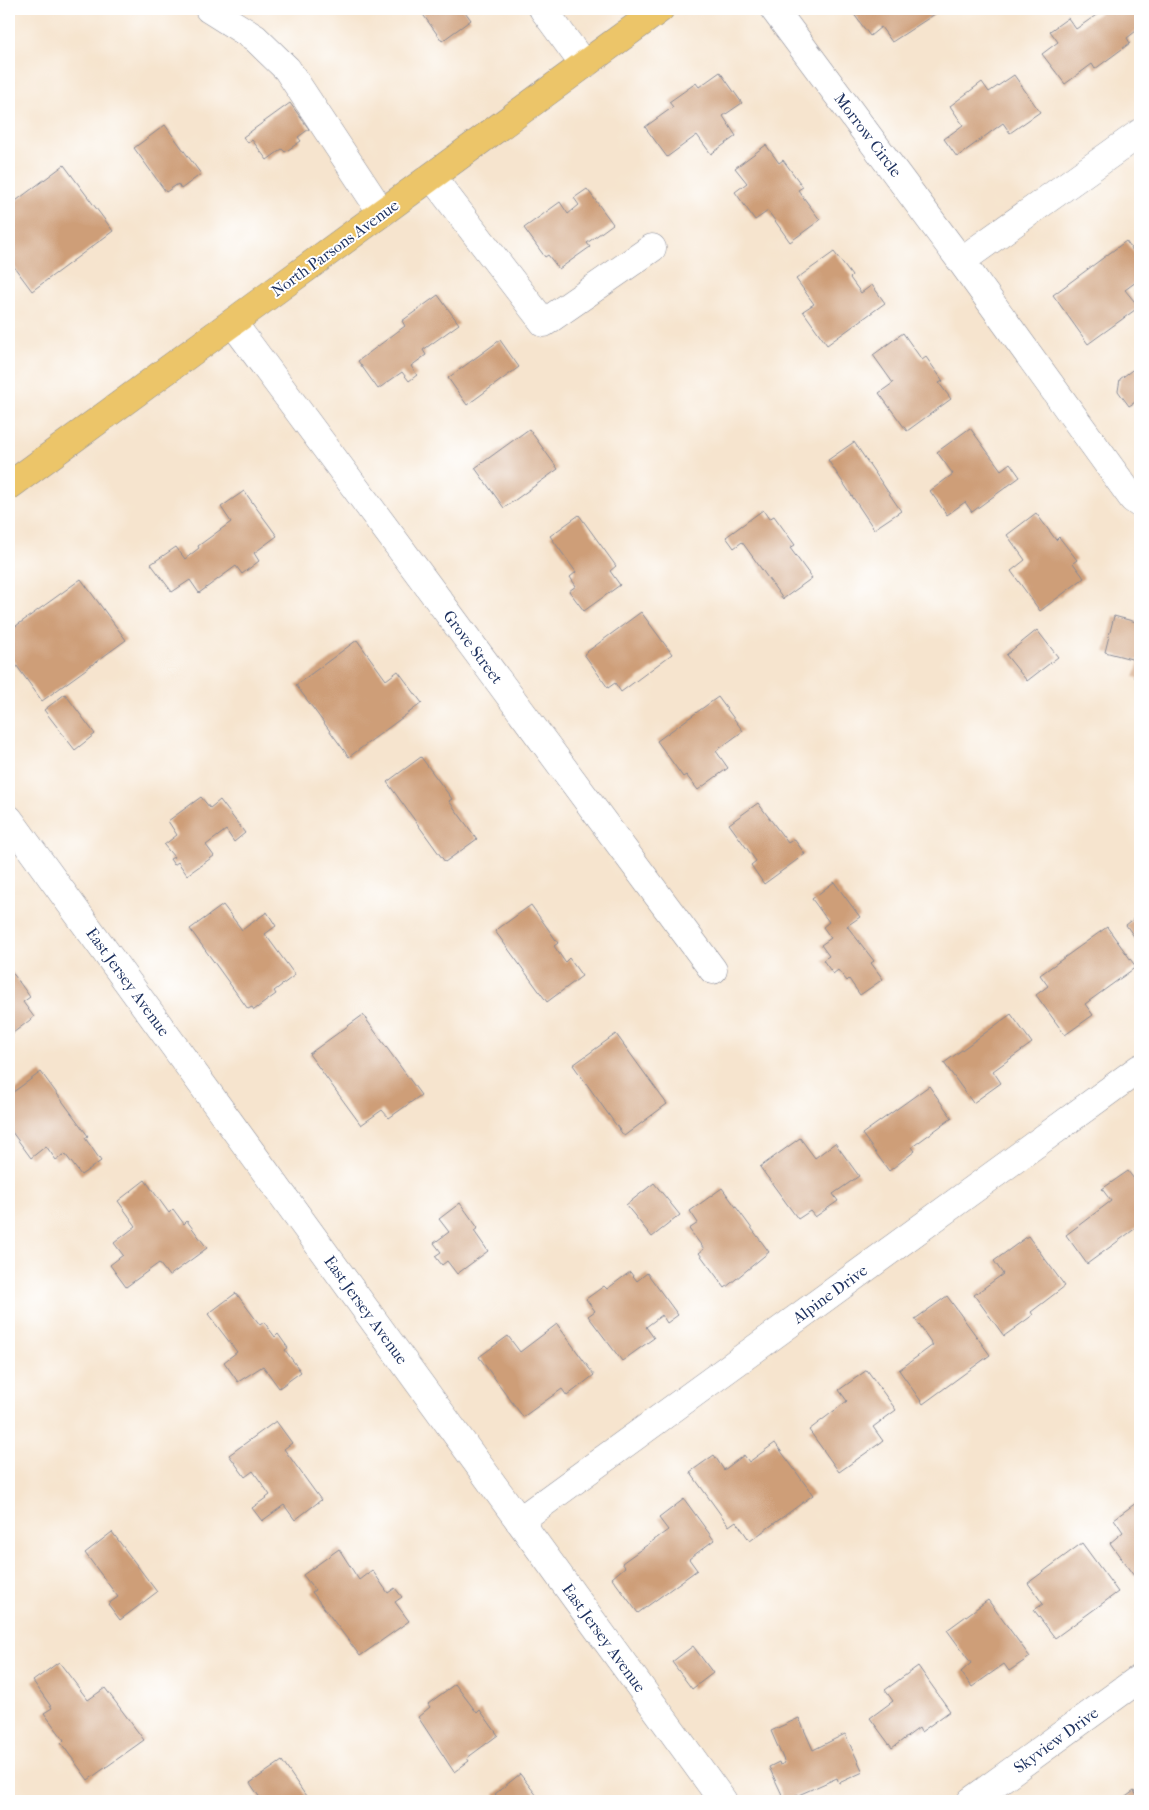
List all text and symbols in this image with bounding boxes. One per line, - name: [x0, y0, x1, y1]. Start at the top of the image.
- street label: Morrow Circle: [830, 89, 906, 181]
- street label: North Parsons Avenue: [268, 195, 402, 301]
- street label: Grove Street: [439, 606, 507, 688]
- street label: East Jersey Avenue: [82, 924, 174, 1040]
- street label: East Jersey Avenue: [320, 1252, 412, 1368]
- street label: Alpine Drive: [788, 1260, 871, 1328]
- street label: East Jersey Avenue: [558, 1580, 650, 1696]
- street label: Skyview Drive: [1010, 1703, 1102, 1777]

